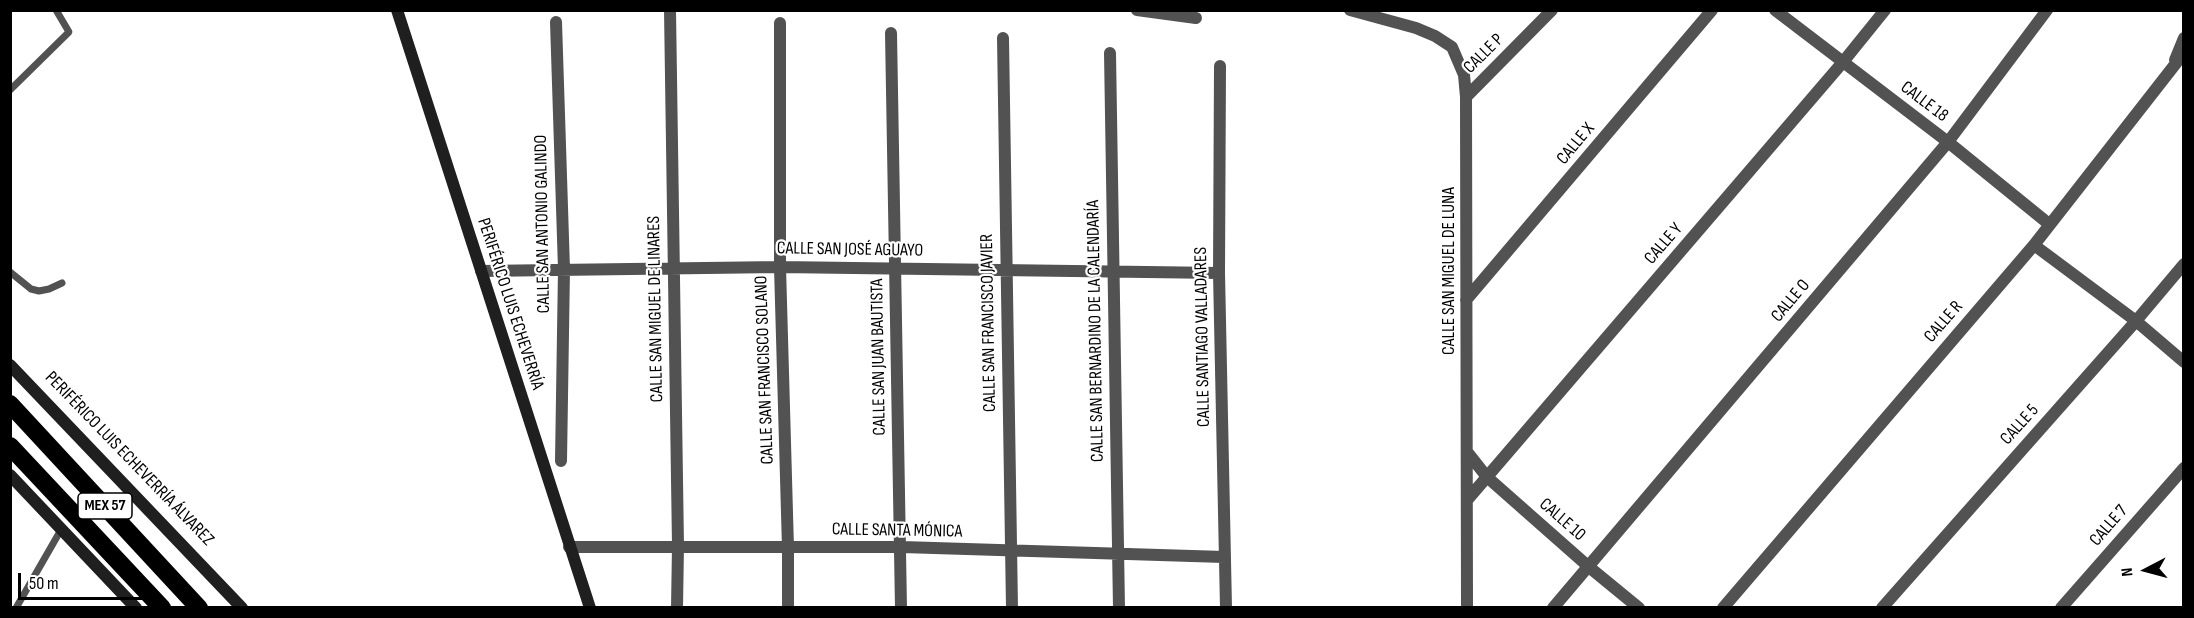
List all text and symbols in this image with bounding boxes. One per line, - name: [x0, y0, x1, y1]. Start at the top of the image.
- street label: CALLE P: [1460, 30, 1508, 78]
- street label: CALLE 18: [1896, 77, 1952, 127]
- street label: CALLE X: [1552, 119, 1600, 169]
- street label: CALLE SAN ANTONIO GALINDO: [531, 134, 555, 314]
- street label: CALLE SAN MIGUEL DE LUNA: [1438, 187, 1460, 355]
- street label: CALLE SAN BERNARDINO DE LA CALENDARÍA: [1083, 200, 1109, 462]
- street label: PERIFÉRICO LUIS ECHEVERRÍA: [472, 215, 548, 393]
- street label: CALLE SAN MIGUEL DE LINARES: [644, 216, 668, 402]
- street label: CALLE Y: [1640, 219, 1688, 269]
- street label: CALLE SAN FRANCISCO JAVIER: [977, 234, 1001, 412]
- street label: CALLE SAN JOSÉ AGUAYO: [777, 238, 923, 262]
- street label: CALLE SANTIAGO VALLADARES: [1191, 247, 1215, 427]
- street label: CALLE SAN FRANCISCO SOLANO: [751, 275, 779, 465]
- street label: CALLE O: [1767, 275, 1815, 327]
- street label: CALLE SAN JUAN BAUTISTA: [867, 278, 891, 436]
- street label: CALLE R: [1920, 297, 1968, 347]
- street label: PERIFÉRICO LUIS ECHEVERRÍA ÁLVAREZ: [40, 367, 218, 551]
- street label: CALLE 5: [1996, 400, 2044, 450]
- road number: MEX 57: [78, 493, 132, 519]
- street label: CALLE 10: [1534, 494, 1590, 546]
- street label: CALLE 7: [2085, 501, 2133, 551]
- street label: CALLE SANTA MÓNICA: [832, 519, 962, 543]
- north arrow: [2116, 540, 2176, 600]
- scale bar: [21, 561, 146, 599]
- text: N: [2118, 567, 2137, 577]
- text: 50 m: [29, 573, 59, 594]

